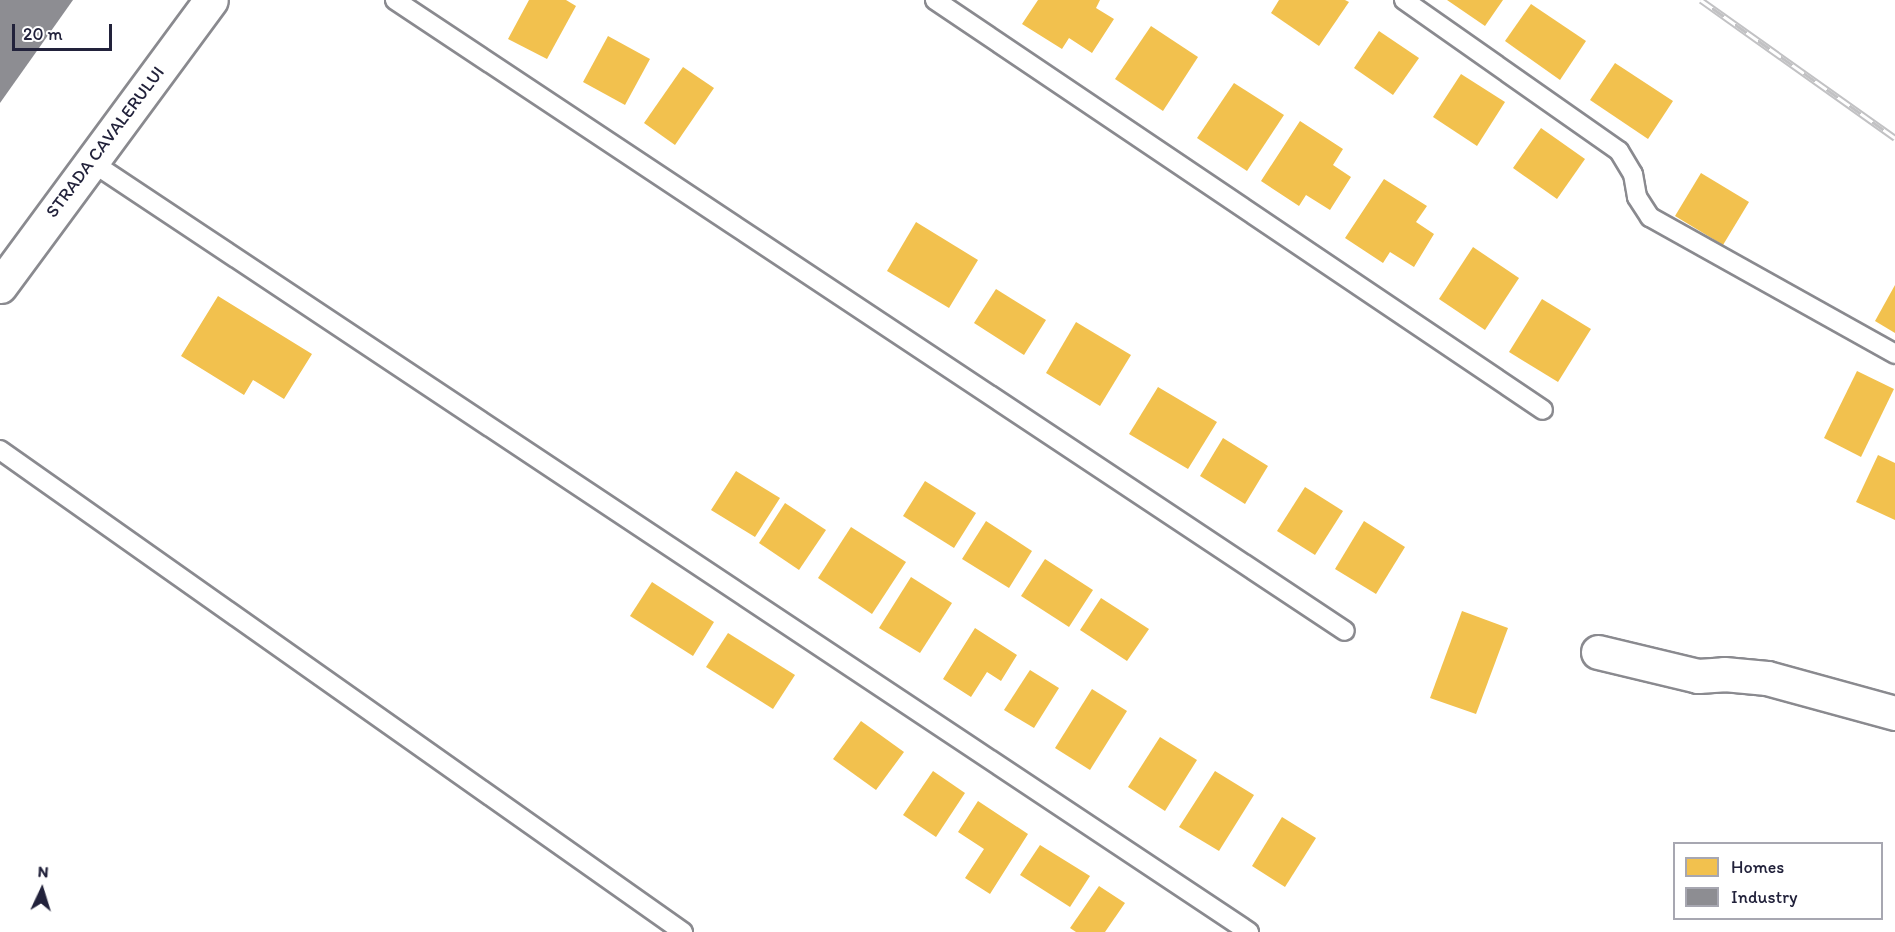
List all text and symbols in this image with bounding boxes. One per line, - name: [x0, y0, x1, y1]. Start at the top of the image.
- scale bar: [15, 12, 116, 50]
- text: 20 m: [23, 23, 63, 45]
- street label: STRADA CAVALERULUI: [41, 62, 169, 222]
- legend: [1673, 842, 1883, 920]
- text: Homes: [1731, 856, 1784, 878]
- north arrow: [12, 860, 72, 920]
- text: N: [37, 862, 49, 881]
- text: Industry: [1731, 886, 1798, 908]

